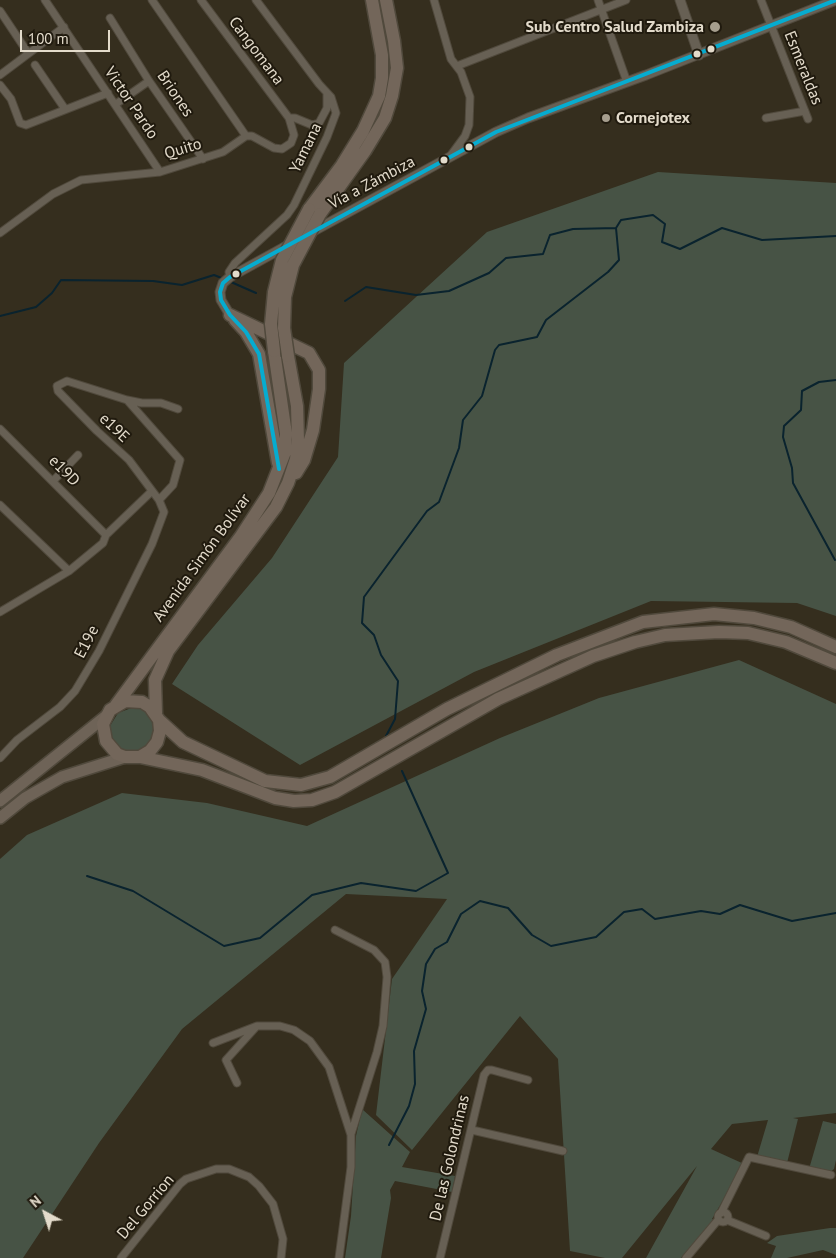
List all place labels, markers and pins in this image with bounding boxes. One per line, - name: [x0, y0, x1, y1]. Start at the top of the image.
- place label: Sub Centro Salud Zambiza: [525, 17, 704, 37]
- marker: Sub Centro Salud Zambiza: [708, 20, 722, 34]
- unlabelled marker: [706, 44, 716, 54]
- unlabelled marker: [692, 49, 702, 59]
- place label: Cornejotex: [616, 108, 690, 128]
- marker: Cornejotex: [600, 112, 612, 124]
- unlabelled marker: [464, 142, 474, 152]
- unlabelled marker: [439, 155, 449, 165]
- unlabelled marker: [231, 269, 241, 279]

